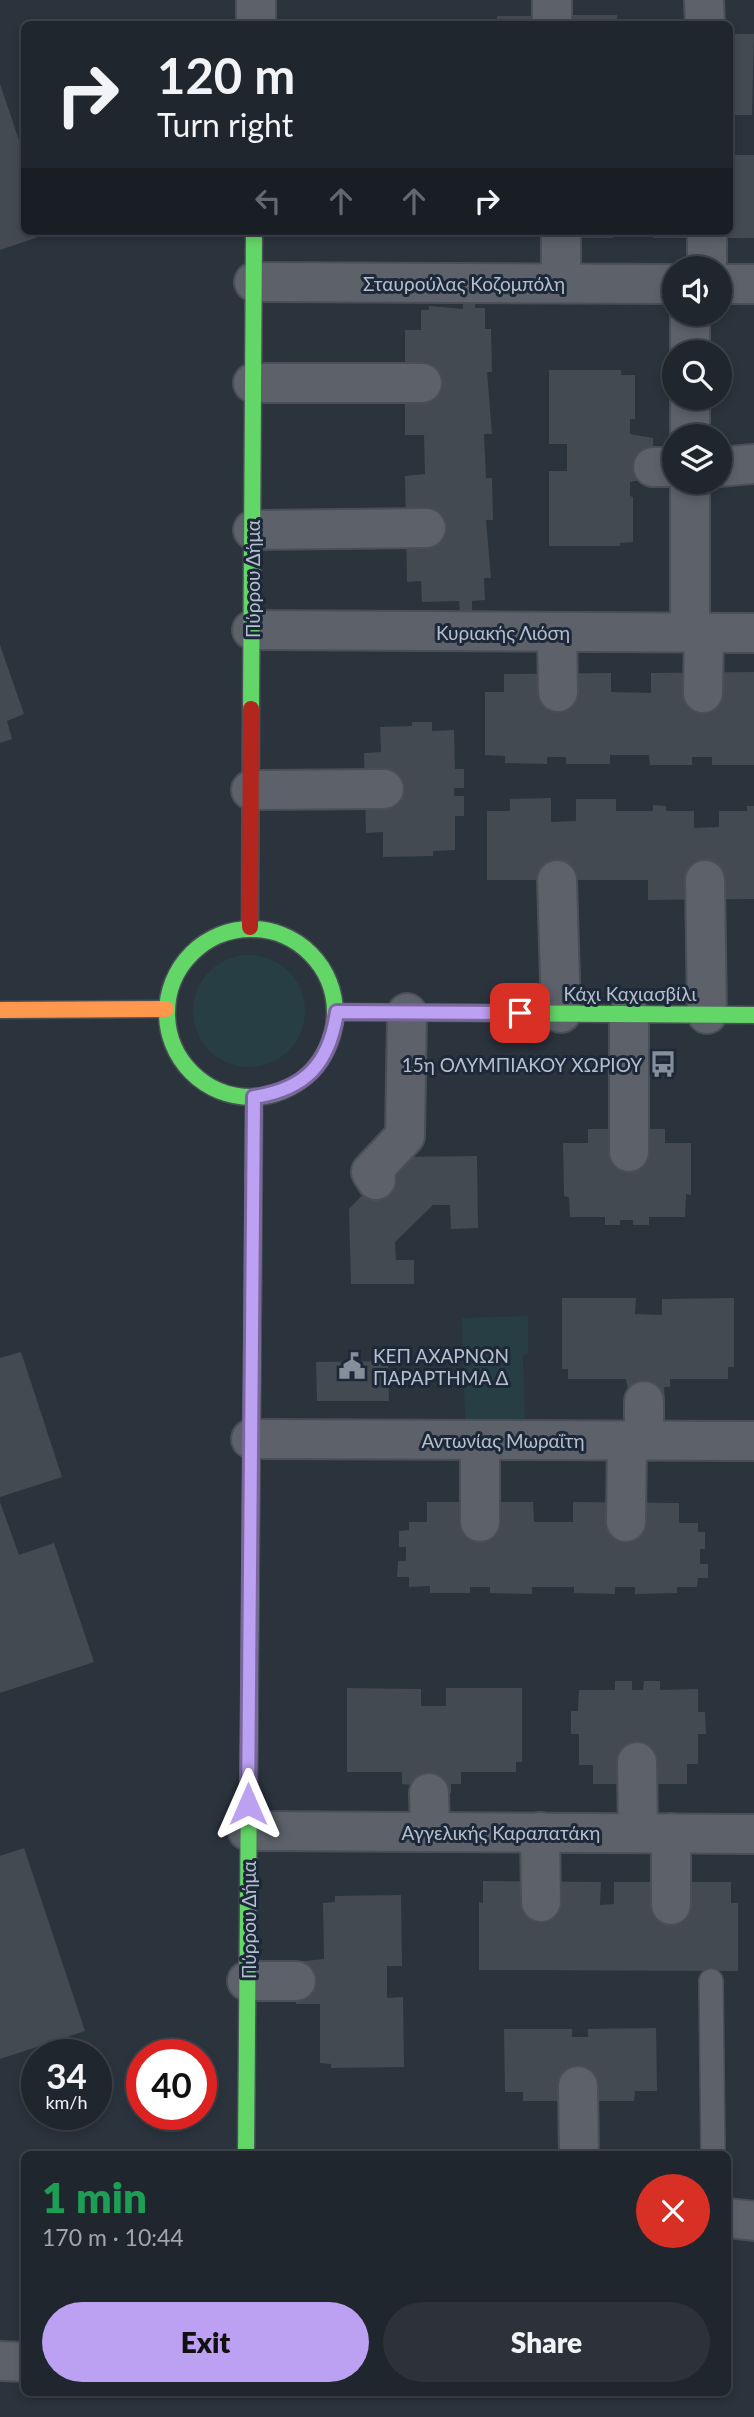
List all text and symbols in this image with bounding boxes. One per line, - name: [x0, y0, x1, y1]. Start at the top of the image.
- text: 120 m: [157, 46, 295, 104]
- icon: right: [42, 49, 133, 140]
- text: Turn right: [157, 105, 293, 144]
- icon: left: [249, 182, 287, 220]
- icon: ahead: [322, 182, 360, 220]
- icon: ahead: [395, 182, 433, 220]
- icon: right: [468, 182, 506, 220]
- map controls: [662, 256, 732, 494]
- button: sound: [662, 256, 732, 326]
- street label: Σταυρούλας Κοζομπόλη: [363, 272, 565, 295]
- button: search: [662, 340, 732, 410]
- button: layers: [662, 424, 732, 494]
- street label: Πύρρου Δήμα: [241, 519, 264, 638]
- street label: Κυριακής Λιόση: [436, 621, 570, 644]
- street label: Κάχι Καχιασβίλι: [564, 982, 697, 1005]
- pin: [490, 983, 550, 1043]
- icon: arrive: [501, 994, 539, 1032]
- bus stop icon: 15η ΟΛΥΜΠΙΑΚΟΥ ΧΩΡΙΟΥ: [648, 1049, 678, 1079]
- place label: 15η ΟΛΥΜΠΙΑΚΟΥ ΧΩΡΙΟΥ: [402, 1053, 642, 1076]
- place label: ΚΕΠ ΑΧΑΡΝΩΝ ΠΑΡΑΡΤΗΜΑ Δ: [373, 1344, 509, 1389]
- public building icon: ΚΕΠ ΑΧΑΡΝΩΝ ΠΑΡΑΡΤΗΜΑ Δ: [337, 1351, 367, 1381]
- street label: Αντωνίας Μωραΐτη: [421, 1429, 585, 1452]
- position arrow: [211, 1767, 285, 1841]
- street label: Αγγελικής Καραπατάκη: [402, 1821, 600, 1844]
- street label: Πύρρου Δήμα: [237, 1860, 260, 1979]
- speed limit sign: 40: [126, 2039, 217, 2130]
- text: 34: [46, 2054, 87, 2096]
- text: km/h: [45, 2091, 88, 2113]
- text: 1 min: [42, 2172, 147, 2222]
- button: close: [636, 2174, 710, 2248]
- text: 170 m · 10:44: [42, 2223, 184, 2251]
- button: Exit: [42, 2302, 369, 2382]
- button: Share: [383, 2302, 710, 2382]

